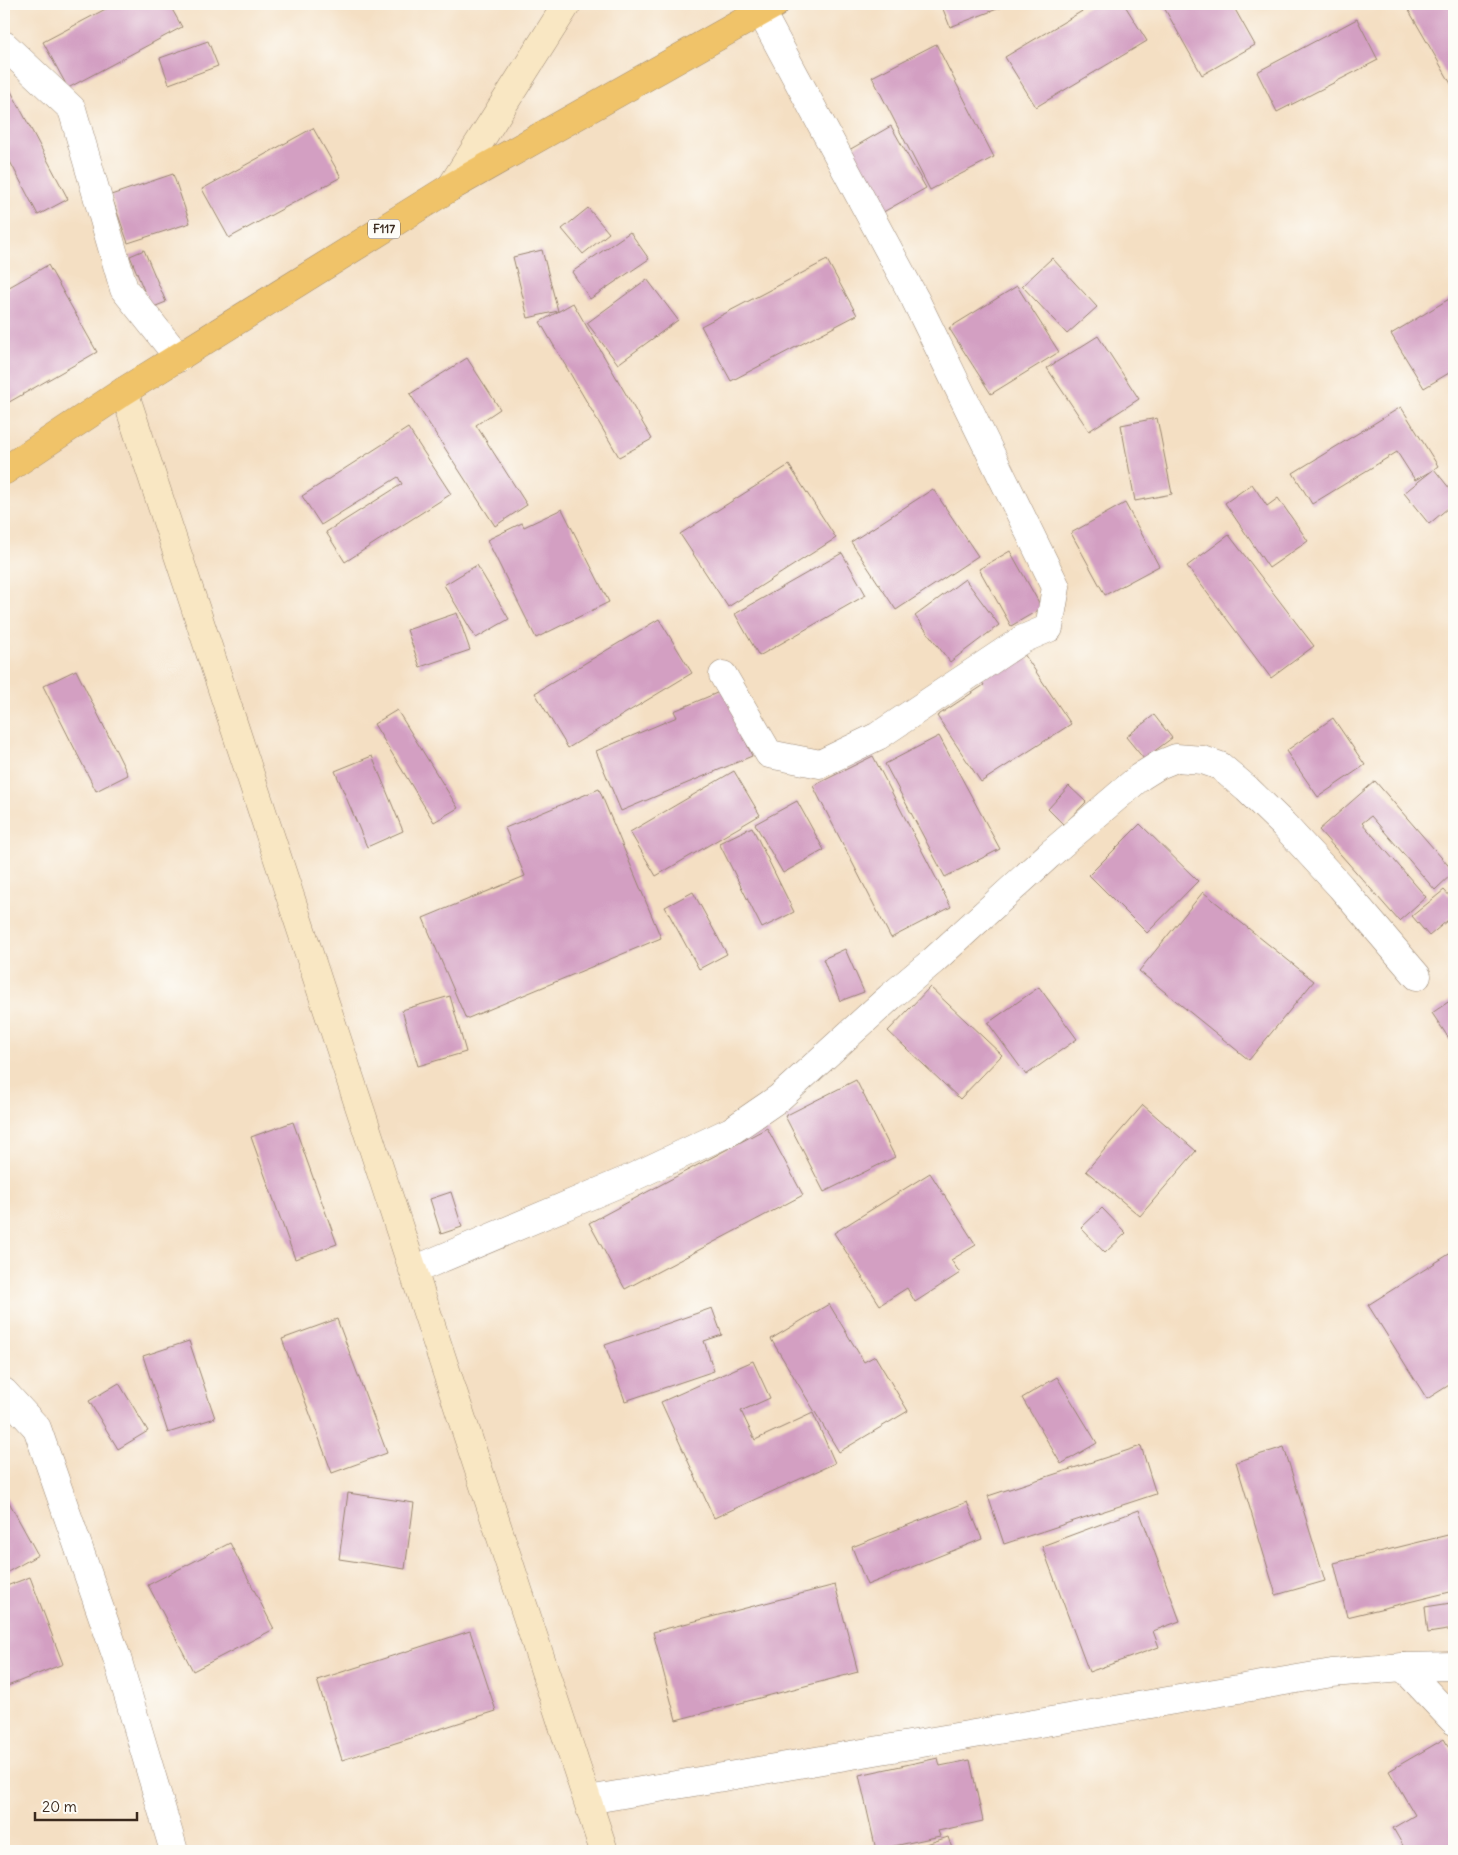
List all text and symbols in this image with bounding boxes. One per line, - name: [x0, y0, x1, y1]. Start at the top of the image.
- road number: F117: [368, 220, 400, 238]
- scale bar: [35, 1790, 138, 1822]
- text: 20 m: [42, 1797, 77, 1816]

